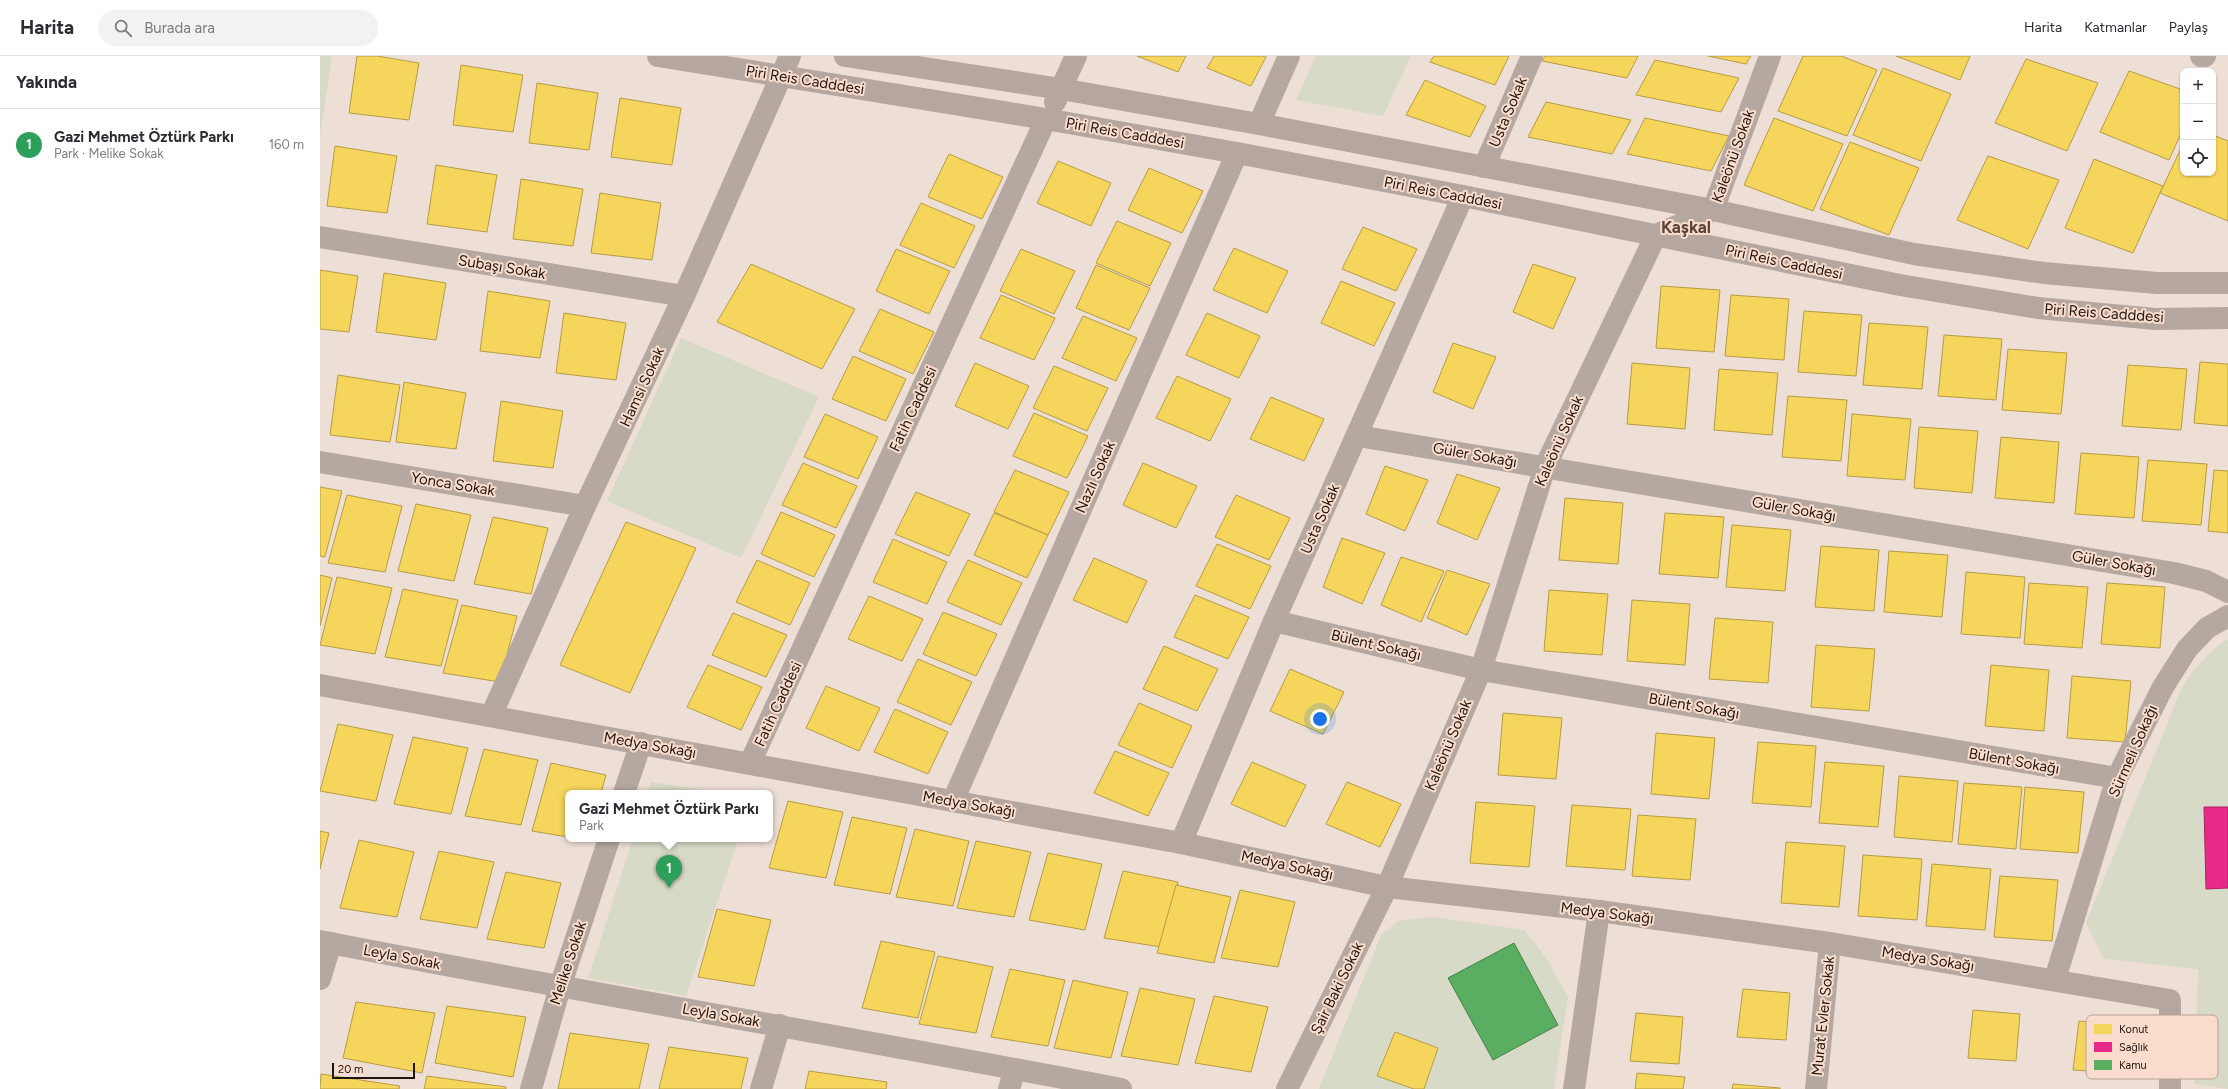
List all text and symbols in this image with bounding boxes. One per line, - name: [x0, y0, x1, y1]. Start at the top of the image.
- search box: [98, 10, 378, 46]
- text: Harita: [20, 16, 74, 39]
- icon: search: [112, 17, 134, 39]
- text: Burada ara: [144, 19, 215, 37]
- text: Harita: [2024, 19, 2062, 36]
- text: Katmanlar: [2084, 19, 2147, 36]
- text: Paylaş: [2169, 19, 2208, 36]
- street label: Piri Reis Cadddesi: [744, 62, 866, 98]
- map controls: [2180, 68, 2216, 176]
- button: +: [2180, 68, 2216, 104]
- text: Yakında: [16, 72, 77, 92]
- street label: Usta Sokak: [1485, 74, 1531, 150]
- button: −: [2180, 104, 2216, 140]
- street label: Kaleönü Sokak: [1708, 107, 1758, 205]
- street label: Piri Reis Cadddesi: [1065, 114, 1185, 152]
- text: Gazi Mehmet Öztürk Parkı: [54, 128, 234, 146]
- text: 1: [26, 137, 32, 152]
- text: 160 m: [269, 137, 304, 152]
- button: locate: [2180, 140, 2216, 176]
- text: Park · Melike Sokak: [54, 146, 164, 161]
- street label: Piri Reis Cadddesi: [1383, 173, 1503, 213]
- district label: Kaşkal: [1661, 217, 1711, 237]
- street label: Piri Reis Cadddesi: [1724, 241, 1844, 283]
- street label: Subaşı Sokak: [457, 251, 548, 283]
- street label: Piri Reis Cadddesi: [2044, 300, 2164, 326]
- street label: Hamsi Sokak: [616, 344, 669, 430]
- street label: Fatih Caddesi: [885, 364, 941, 454]
- street label: Kaleönü Sokak: [1531, 392, 1587, 489]
- street label: Nazlı Sokak: [1071, 437, 1119, 516]
- street label: Güler Sokağı: [1432, 439, 1518, 471]
- street label: Yonca Sokak: [410, 468, 497, 500]
- street label: Usta Sokak: [1297, 481, 1344, 557]
- street label: Güler Sokağı: [1751, 493, 1837, 525]
- street label: Güler Sokağı: [2071, 547, 2157, 579]
- street label: Bülent Sokağı: [1329, 626, 1423, 664]
- street label: Fatih Caddesi: [750, 659, 806, 749]
- street label: Bülent Sokağı: [1647, 689, 1741, 723]
- street label: Kaleönü Sokak: [1421, 696, 1476, 793]
- street label: Sürmeli Sokağı: [2105, 702, 2161, 800]
- your location: [1310, 709, 1330, 729]
- street label: Medya Sokağı: [602, 728, 698, 762]
- street label: Bülent Sokağı: [1967, 744, 2061, 778]
- street label: Medya Sokağı: [921, 787, 1017, 821]
- popup: [565, 790, 773, 842]
- text: Gazi Mehmet Öztürk Parkı: [579, 800, 759, 818]
- text: Park: [579, 818, 604, 833]
- street label: Medya Sokağı: [1239, 846, 1335, 884]
- pin: 1: [656, 855, 682, 888]
- street label: Medya Sokağı: [1559, 898, 1655, 928]
- street label: Melike Sokak: [546, 918, 590, 1007]
- street label: Şair Baki Sokak: [1307, 938, 1367, 1037]
- street label: Leyla Sokak: [362, 941, 443, 973]
- street label: Medya Sokağı: [1880, 943, 1976, 975]
- street label: Murat Evler Sokak: [1808, 955, 1838, 1077]
- street label: Leyla Sokak: [681, 999, 762, 1031]
- legend: [2086, 1015, 2218, 1079]
- text: Konut: [2119, 1023, 2148, 1036]
- text: Sağlık: [2119, 1041, 2149, 1054]
- text: Kamu: [2119, 1059, 2147, 1072]
- scale bar: [332, 1061, 415, 1080]
- text: 20 m: [338, 1063, 363, 1076]

